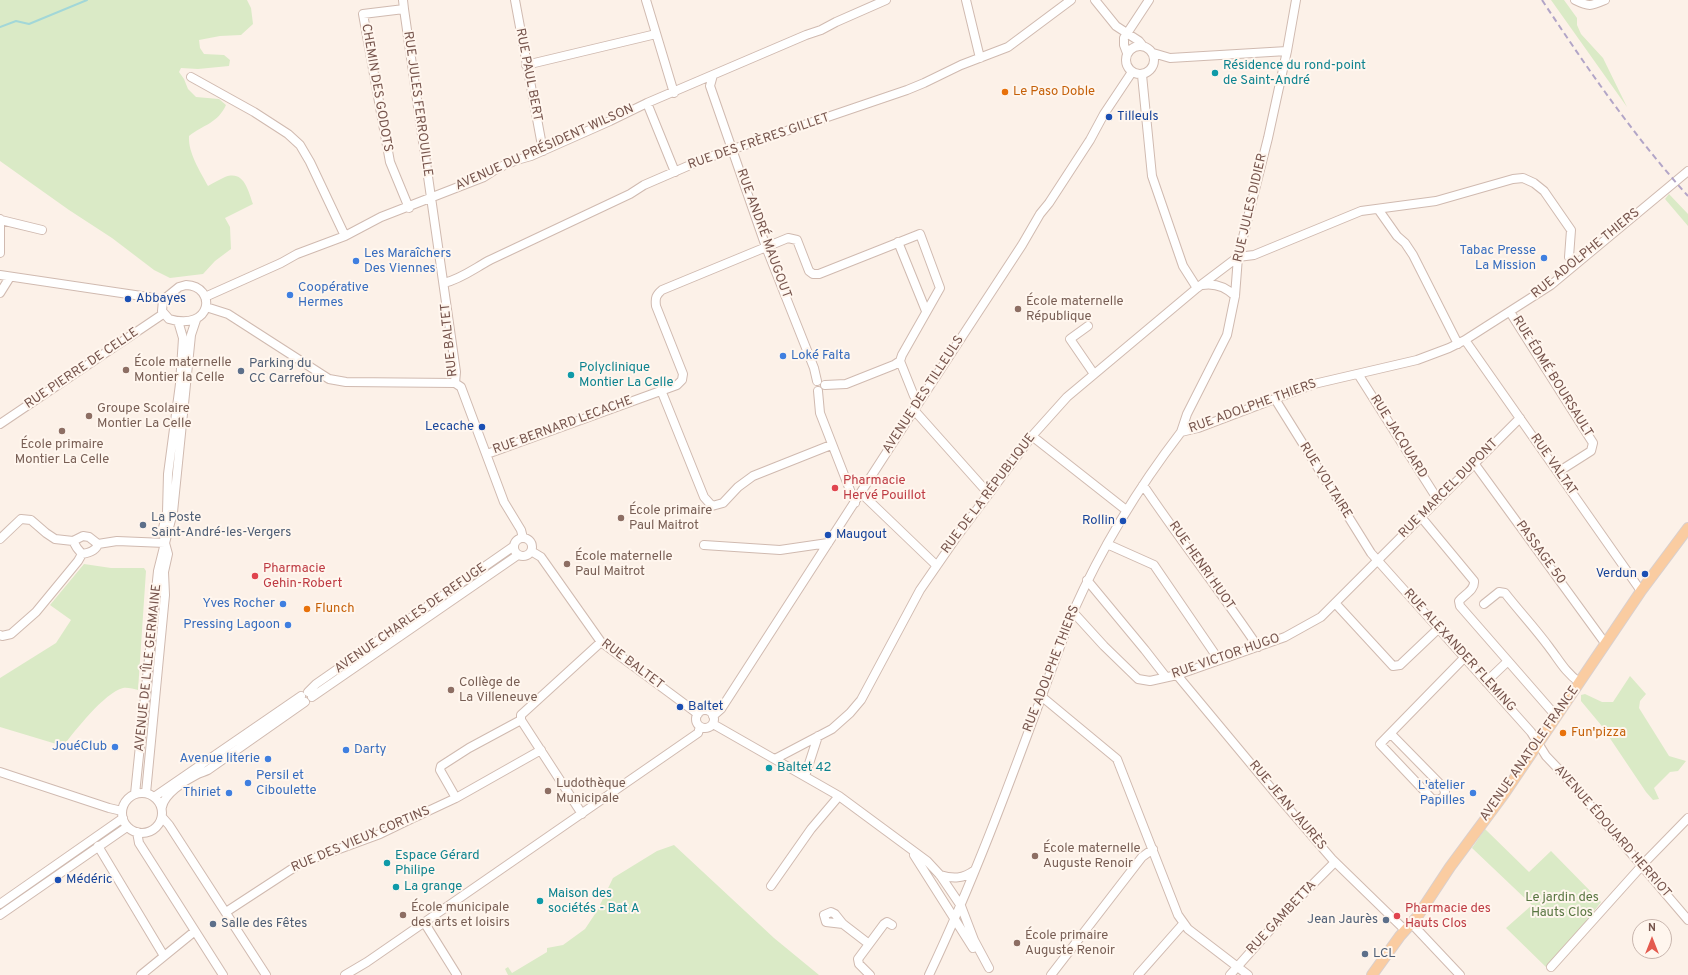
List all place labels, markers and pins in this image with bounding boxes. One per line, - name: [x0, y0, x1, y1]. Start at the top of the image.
- place label: Résidence du rond-point de Saint-André: [1223, 58, 1366, 89]
- marker: Résidence du rond-point de Saint-André: [1210, 68, 1220, 78]
- place label: Le Paso Doble: [1013, 84, 1095, 100]
- marker: Le Paso Doble: [1000, 87, 1010, 97]
- place label: Tilleuls: [1117, 109, 1159, 125]
- marker: Tilleuls: [1104, 112, 1114, 122]
- place label: Tabac Presse La Mission: [1460, 243, 1536, 274]
- place label: Les Maraîchers Des Viennes: [364, 246, 451, 277]
- marker: Tabac Presse La Mission: [1539, 253, 1549, 263]
- marker: Les Maraîchers Des Viennes: [351, 256, 361, 266]
- place label: Coopérative Hermes: [298, 280, 369, 311]
- marker: Coopérative Hermes: [285, 290, 295, 300]
- place label: Abbayes: [136, 291, 186, 307]
- marker: Abbayes: [123, 294, 133, 304]
- place label: École maternelle République: [1026, 294, 1124, 325]
- marker: École maternelle République: [1013, 304, 1023, 314]
- place label: Loké Falta: [791, 348, 850, 364]
- marker: Loké Falta: [778, 351, 788, 361]
- place label: École maternelle Montier la Celle: [134, 355, 232, 386]
- place label: Parking du CC Carrefour: [249, 356, 324, 387]
- place label: Polyclinique Montier La Celle: [579, 360, 673, 391]
- marker: École maternelle Montier la Celle: [121, 365, 131, 375]
- marker: Parking du CC Carrefour: [236, 366, 246, 376]
- marker: Polyclinique Montier La Celle: [566, 370, 576, 380]
- place label: Groupe Scolaire Montier La Celle: [97, 401, 191, 432]
- marker: Groupe Scolaire Montier La Celle: [84, 411, 94, 421]
- place label: Lecache: [425, 419, 474, 435]
- marker: Lecache: [477, 422, 487, 432]
- marker: École primaire Montier La Celle: [57, 426, 67, 436]
- place label: École primaire Montier La Celle: [15, 437, 109, 468]
- place label: Pharmacie Hervé Pouillot: [843, 473, 926, 504]
- marker: Pharmacie Hervé Pouillot: [830, 483, 840, 493]
- place label: École primaire Paul Maitrot: [629, 503, 712, 534]
- place label: La Poste Saint-André-les-Vergers: [151, 510, 291, 541]
- marker: École primaire Paul Maitrot: [616, 513, 626, 523]
- place label: Rollin: [1082, 513, 1115, 529]
- marker: Rollin: [1118, 516, 1128, 526]
- marker: La Poste Saint-André-les-Vergers: [138, 520, 148, 530]
- place label: Maugout: [836, 527, 887, 543]
- marker: Maugout: [823, 530, 833, 540]
- place label: École maternelle Paul Maitrot: [575, 549, 673, 580]
- marker: École maternelle Paul Maitrot: [562, 559, 572, 569]
- place label: Pharmacie Gehin-Robert: [263, 561, 342, 592]
- place label: Verdun: [1596, 566, 1637, 582]
- marker: Verdun: [1640, 569, 1650, 579]
- marker: Pharmacie Gehin-Robert: [250, 571, 260, 581]
- place label: Yves Rocher: [203, 596, 275, 612]
- marker: Yves Rocher: [278, 599, 288, 609]
- place label: Flunch: [315, 601, 354, 617]
- marker: Flunch: [302, 604, 312, 614]
- place label: Pressing Lagoon: [183, 617, 280, 633]
- marker: Pressing Lagoon: [283, 620, 293, 630]
- place label: Collège de La Villeneuve: [459, 675, 537, 706]
- marker: Collège de La Villeneuve: [446, 685, 456, 695]
- place label: Baltet: [688, 699, 723, 715]
- marker: Baltet: [675, 702, 685, 712]
- place label: Fun'pizza: [1571, 725, 1626, 741]
- marker: Fun'pizza: [1558, 728, 1568, 738]
- place label: JouéClub: [52, 739, 107, 755]
- marker: JouéClub: [110, 742, 120, 752]
- place label: Darty: [354, 742, 386, 758]
- marker: Darty: [341, 745, 351, 755]
- place label: Avenue literie: [180, 751, 260, 767]
- marker: Avenue literie: [263, 754, 273, 764]
- place label: Baltet 42: [777, 760, 832, 776]
- marker: Baltet 42: [764, 763, 774, 773]
- place label: Persil et Ciboulette: [256, 768, 317, 799]
- place label: Ludothèque Municipale: [556, 776, 626, 807]
- marker: Persil et Ciboulette: [243, 778, 253, 788]
- place label: L'atelier Papilles: [1418, 778, 1465, 809]
- place label: Thiriet: [183, 785, 221, 801]
- marker: Ludothèque Municipale: [543, 786, 553, 796]
- marker: Thiriet: [224, 788, 234, 798]
- marker: L'atelier Papilles: [1468, 788, 1478, 798]
- place label: École maternelle Auguste Renoir: [1043, 841, 1141, 872]
- place label: Espace Gérard Philipe: [395, 848, 480, 879]
- marker: École maternelle Auguste Renoir: [1030, 851, 1040, 861]
- marker: Espace Gérard Philipe: [382, 858, 392, 868]
- place label: Médéric: [66, 872, 113, 888]
- marker: Médéric: [53, 875, 63, 885]
- place label: La grange: [404, 879, 462, 895]
- marker: La grange: [391, 882, 401, 892]
- place label: Maison des sociétés - Bat A: [548, 886, 639, 917]
- marker: Maison des sociétés - Bat A: [535, 896, 545, 906]
- place label: École municipale des arts et loisirs: [411, 900, 510, 931]
- place label: Pharmacie des Hauts Clos: [1405, 901, 1491, 932]
- marker: École municipale des arts et loisirs: [398, 910, 408, 920]
- marker: Pharmacie des Hauts Clos: [1392, 911, 1402, 921]
- place label: Jean Jaurès: [1307, 912, 1378, 928]
- marker: Jean Jaurès: [1381, 915, 1391, 925]
- place label: Salle des Fêtes: [221, 916, 307, 932]
- marker: Salle des Fêtes: [208, 919, 218, 929]
- place label: École primaire Auguste Renoir: [1025, 928, 1115, 959]
- marker: École primaire Auguste Renoir: [1012, 938, 1022, 948]
- place label: LCL: [1373, 946, 1396, 962]
- marker: LCL: [1360, 949, 1370, 959]

